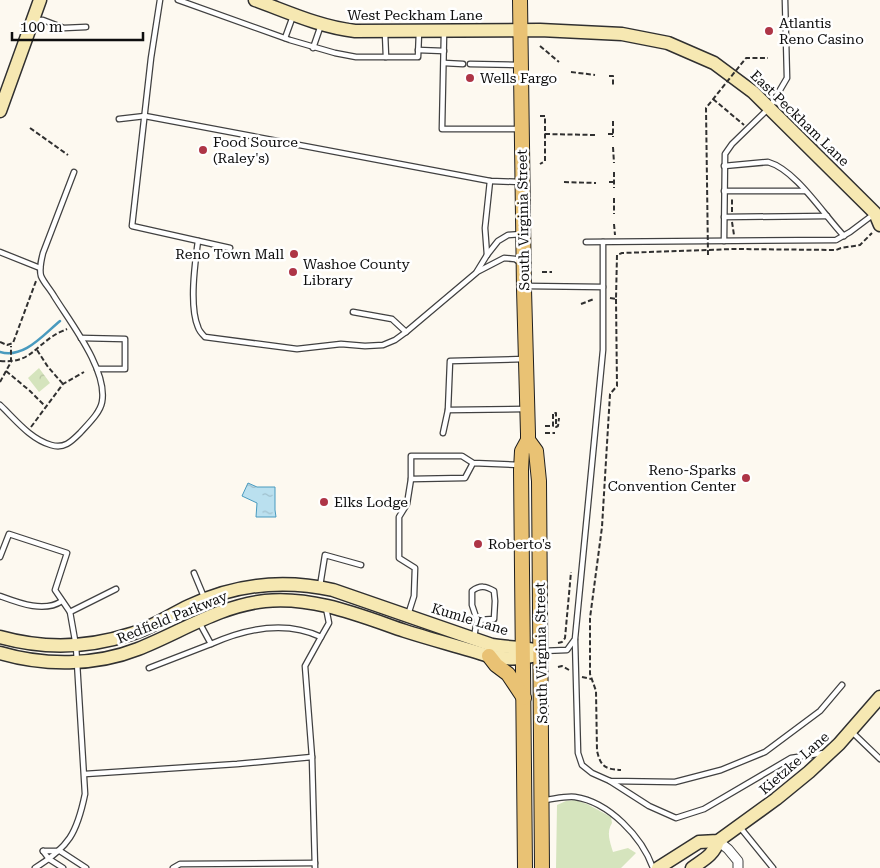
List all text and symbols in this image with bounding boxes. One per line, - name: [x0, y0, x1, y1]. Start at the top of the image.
- street label: West Peckham Lane: [347, 7, 483, 23]
- scale bar: [12, 10, 144, 42]
- place label: Atlantis Reno Casino: [779, 15, 864, 47]
- text: 100 m: [20, 18, 63, 36]
- marker: Atlantis Reno Casino: [763, 25, 775, 37]
- street label: East Peckham Lane: [747, 67, 853, 169]
- place label: Wells Fargo: [480, 70, 557, 86]
- marker: Wells Fargo: [464, 72, 476, 84]
- place label: Food Source (Raley's): [213, 134, 298, 166]
- marker: Food Source (Raley's): [197, 144, 209, 156]
- street label: South Virginia Street: [514, 149, 532, 291]
- place label: Reno Town Mall: [175, 246, 285, 262]
- marker: Reno Town Mall: [288, 248, 300, 260]
- place label: Washoe County Library: [303, 256, 411, 288]
- marker: Washoe County Library: [287, 266, 299, 278]
- place label: Reno-Sparks Convention Center: [608, 462, 736, 494]
- marker: Reno-Sparks Convention Center: [740, 472, 752, 484]
- place label: Elks Lodge: [334, 494, 408, 510]
- marker: Elks Lodge: [318, 496, 330, 508]
- place label: Roberto's: [488, 536, 552, 552]
- marker: Roberto's: [472, 538, 484, 550]
- street label: South Virginia Street: [532, 582, 550, 724]
- street label: Redfield Parkway: [114, 587, 230, 646]
- street label: Kumle Lane: [430, 600, 511, 638]
- street label: Kietzke Lane: [756, 728, 832, 798]

